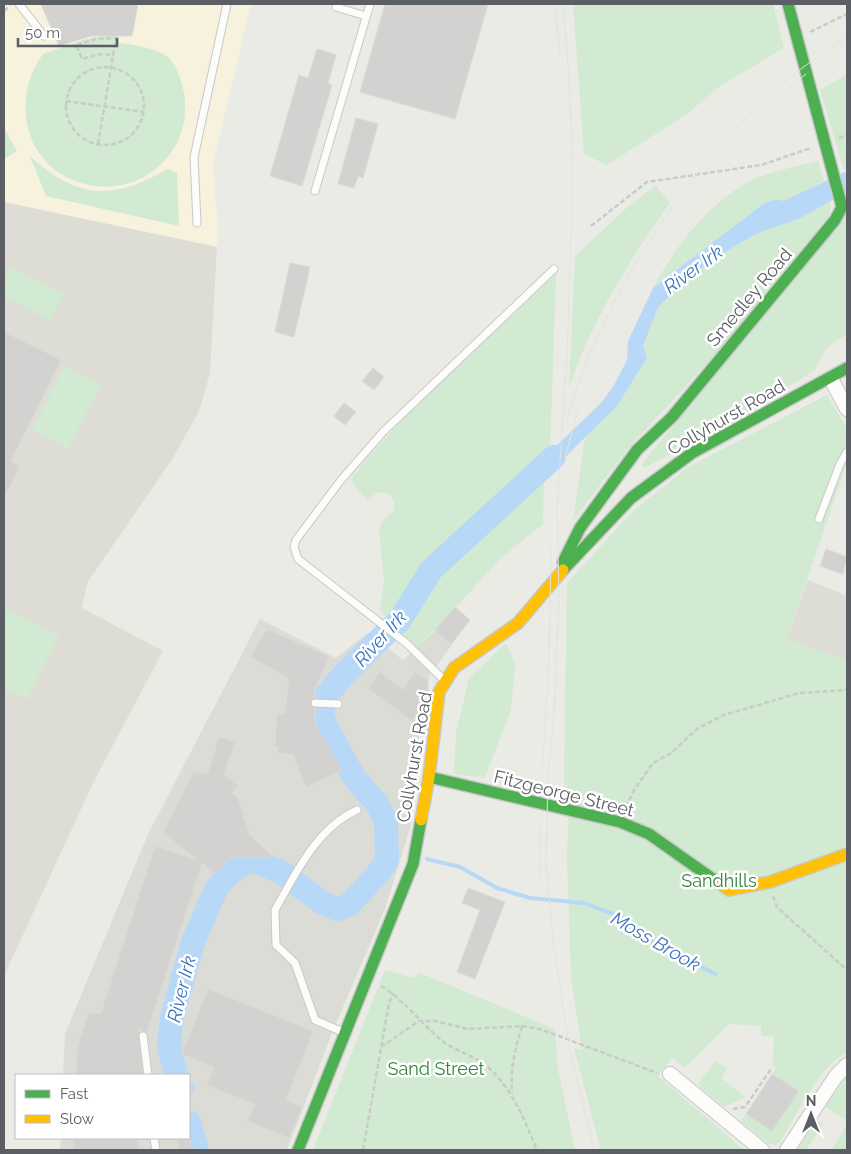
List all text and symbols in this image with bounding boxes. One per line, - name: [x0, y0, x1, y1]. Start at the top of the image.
- scale bar: [18, 15, 116, 47]
- text: 50 m: [25, 24, 60, 42]
- water label: River Irk: [659, 240, 727, 298]
- street label: Smedley Road: [702, 244, 796, 350]
- street label: Collyhurst Road: [663, 375, 789, 459]
- water label: River Irk: [349, 606, 411, 670]
- street label: Collyhurst Road: [392, 690, 436, 824]
- street label: Fitzgeorge Street: [492, 765, 636, 821]
- park label: Sandhills: [681, 870, 757, 891]
- water label: Moss Brook: [607, 907, 705, 975]
- water label: River Irk: [162, 954, 200, 1024]
- park label: Sand Street: [388, 1058, 484, 1079]
- legend: [15, 1074, 190, 1139]
- text: Fast: [60, 1085, 88, 1103]
- north arrow: [786, 1089, 836, 1139]
- text: N: [806, 1093, 816, 1109]
- text: Slow: [60, 1110, 94, 1128]

